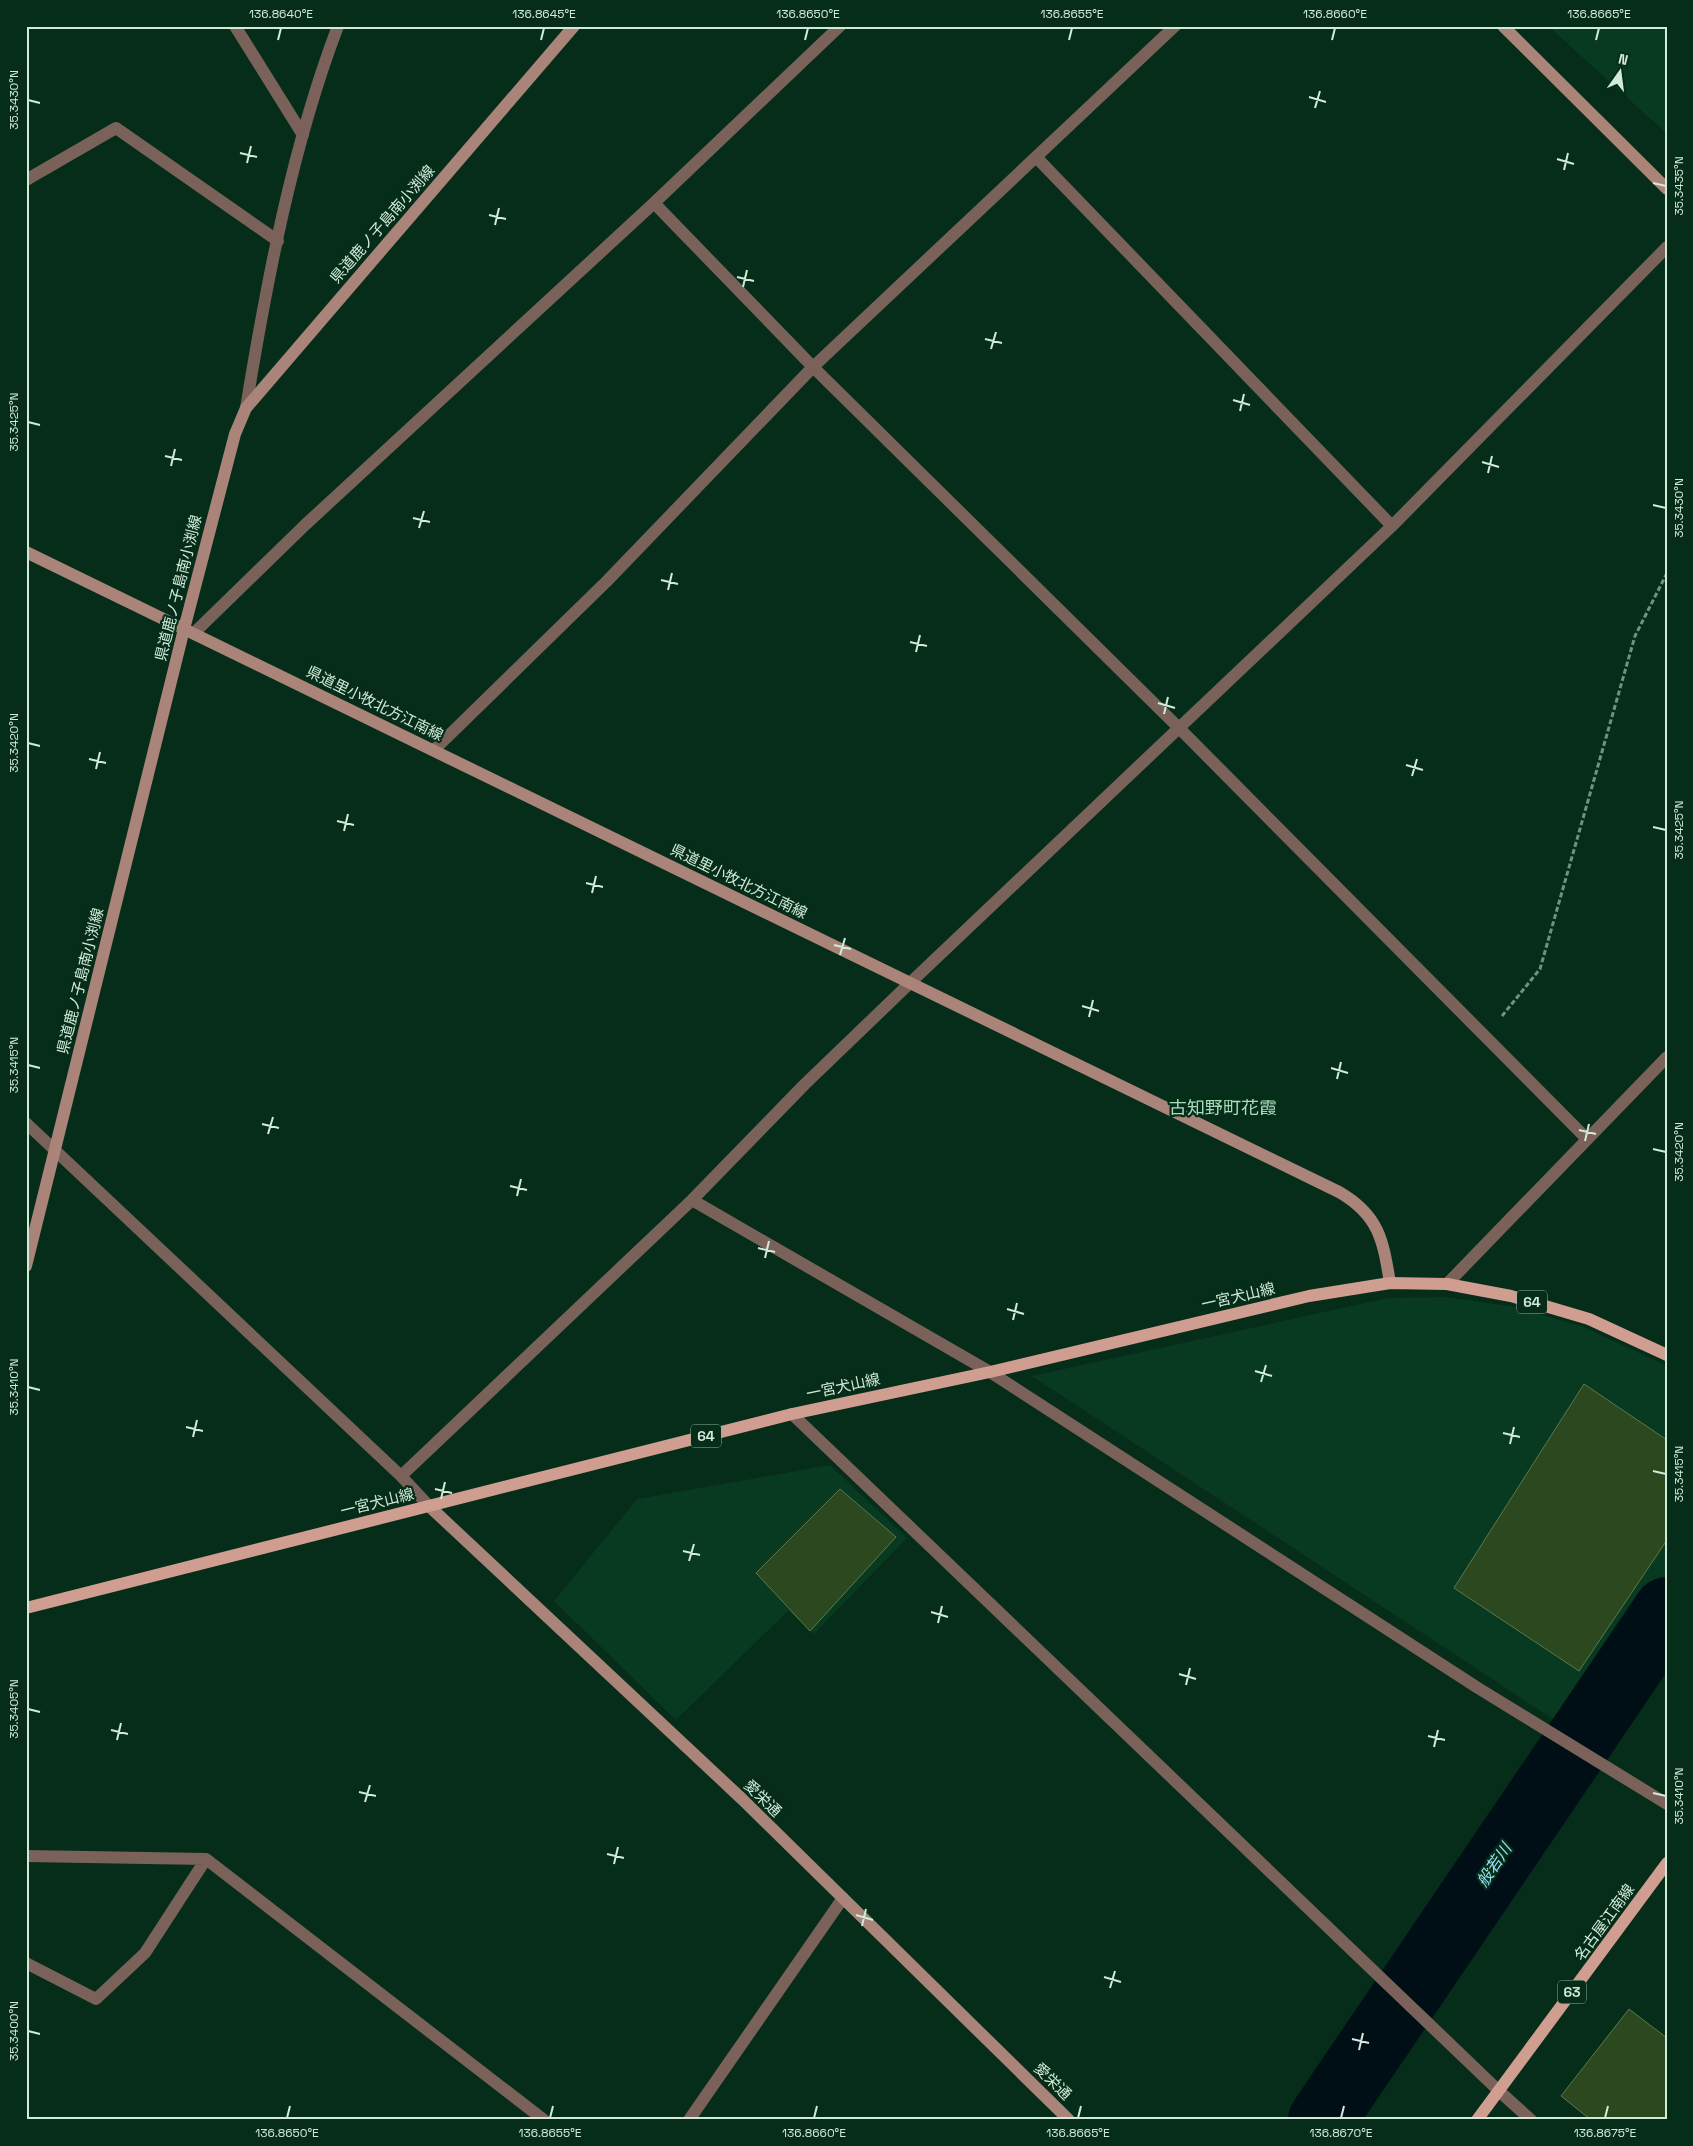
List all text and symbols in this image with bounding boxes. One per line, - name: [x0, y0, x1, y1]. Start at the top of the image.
- text: 136.8640°E: [249, 6, 313, 22]
- text: 136.8645°E: [512, 6, 576, 22]
- text: 136.8650°E: [776, 6, 840, 22]
- text: 136.8655°E: [1040, 6, 1104, 22]
- text: 136.8660°E: [1303, 6, 1367, 22]
- text: 136.8665°E: [1567, 6, 1631, 22]
- north arrow: [1596, 48, 1646, 98]
- text: N: [1616, 50, 1630, 69]
- text: 35.3430°N: [6, 70, 22, 130]
- text: 35.3435°N: [1671, 156, 1687, 216]
- street label: 県道鹿ノ子島南小渕線: [326, 161, 438, 287]
- text: 35.3425°N: [6, 392, 22, 452]
- text: 35.3430°N: [1671, 478, 1687, 538]
- street label: 県道鹿ノ子島南小渕線: [151, 513, 205, 663]
- street label: 県道里小牧北方江南線: [303, 662, 447, 744]
- text: 35.3420°N: [6, 713, 22, 773]
- text: 35.3425°N: [1671, 800, 1687, 860]
- street label: 県道里小牧北方江南線: [667, 840, 811, 922]
- street label: 県道鹿ノ子島南小渕線: [53, 906, 107, 1056]
- text: 35.3415°N: [6, 1037, 22, 1093]
- district label: 古知野町花霞: [1169, 1096, 1277, 1119]
- text: 35.3420°N: [1671, 1122, 1687, 1182]
- street label: 一宮犬山線: [1199, 1278, 1277, 1314]
- road number: 64: [1517, 1290, 1547, 1314]
- text: 35.3410°N: [6, 1358, 22, 1416]
- street label: 一宮犬山線: [804, 1369, 882, 1403]
- road number: 64: [691, 1424, 721, 1448]
- text: 35.3415°N: [1671, 1446, 1687, 1502]
- street label: 一宮犬山線: [338, 1484, 416, 1520]
- text: 35.3405°N: [6, 1679, 22, 1739]
- text: 35.3410°N: [1671, 1767, 1687, 1825]
- street label: 愛栄通: [740, 1776, 786, 1820]
- water label: 般若川: [1472, 1838, 1517, 1891]
- street label: 名古屋江南線: [1570, 1880, 1638, 1964]
- road number: 63: [1558, 1980, 1586, 2004]
- text: 35.3400°N: [6, 2001, 22, 2061]
- street label: 愛栄通: [1030, 2059, 1076, 2103]
- text: 136.8650°E: [255, 2125, 319, 2141]
- text: 136.8655°E: [518, 2125, 582, 2141]
- text: 136.8660°E: [782, 2125, 846, 2141]
- text: 136.8665°E: [1046, 2125, 1110, 2141]
- text: 136.8670°E: [1310, 2125, 1373, 2141]
- text: 136.8675°E: [1574, 2125, 1637, 2141]

